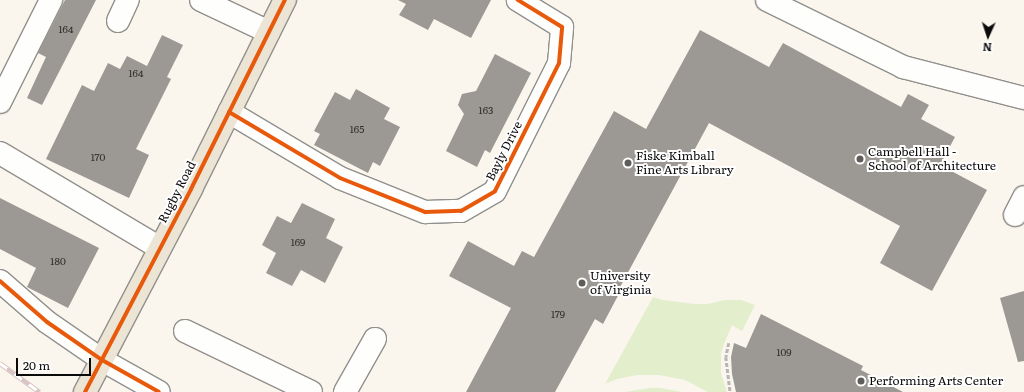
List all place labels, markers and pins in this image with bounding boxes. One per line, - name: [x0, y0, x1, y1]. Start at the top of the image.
- place label: Campbell Hall - School of Architecture: [868, 145, 996, 173]
- place label: Fiske Kimball Fine Arts Library: [636, 149, 734, 177]
- marker: Campbell Hall - School of Architecture: [855, 154, 865, 164]
- marker: Fiske Kimball Fine Arts Library: [623, 158, 633, 168]
- place label: University of Virginia: [590, 269, 652, 297]
- marker: University of Virginia: [577, 278, 587, 288]
- place label: Performing Arts Center: [869, 374, 1003, 388]
- marker: Performing Arts Center: [856, 376, 866, 386]

